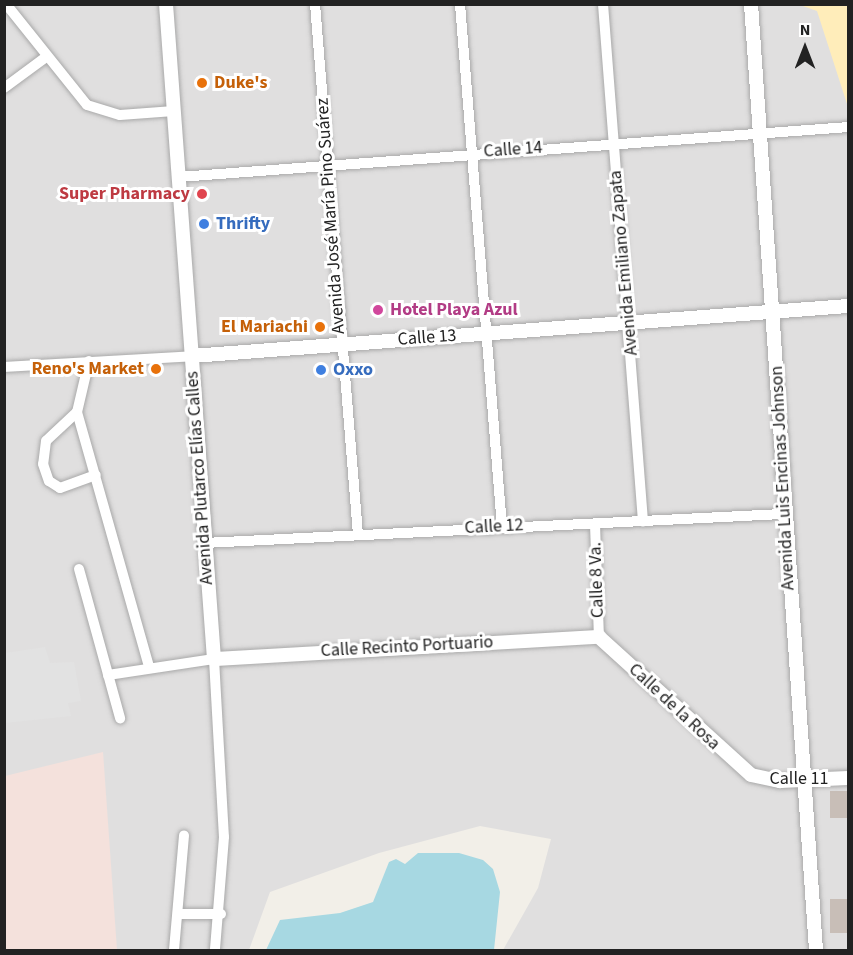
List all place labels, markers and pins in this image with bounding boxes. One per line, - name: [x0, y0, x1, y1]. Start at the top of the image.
- place label: Duke's: [214, 72, 267, 94]
- marker: Duke's: [195, 76, 209, 90]
- place label: Super Pharmacy: [59, 183, 190, 205]
- marker: Super Pharmacy: [195, 187, 209, 201]
- place label: Thrifty: [216, 213, 270, 235]
- marker: Thrifty: [197, 217, 211, 231]
- place label: Hotel Playa Azul: [390, 299, 518, 321]
- marker: Hotel Playa Azul: [371, 303, 385, 317]
- place label: El Mariachi: [221, 316, 308, 338]
- marker: El Mariachi: [313, 320, 327, 334]
- place label: Reno's Market: [31, 358, 144, 380]
- place label: Oxxo: [333, 359, 373, 381]
- marker: Reno's Market: [149, 362, 163, 376]
- marker: Oxxo: [314, 363, 328, 377]

